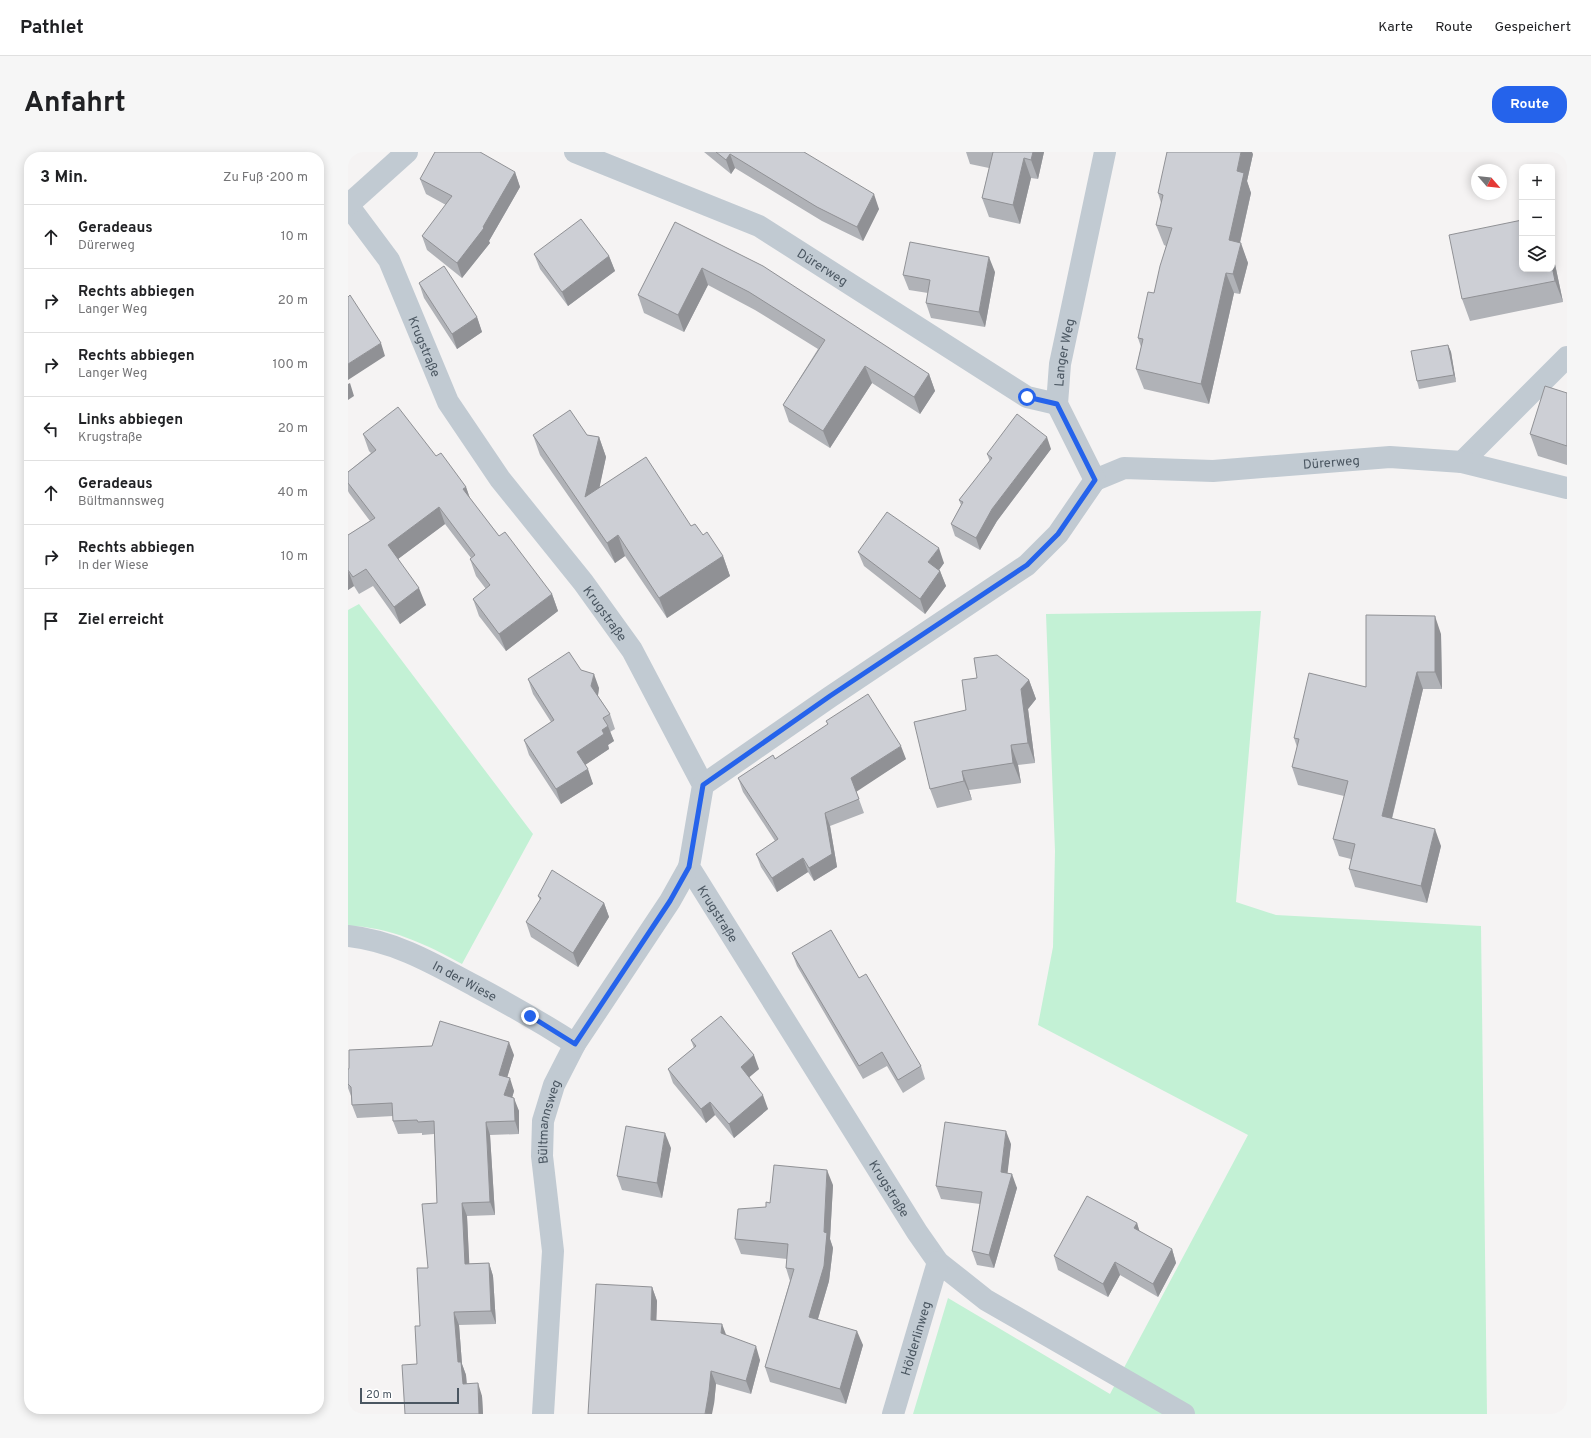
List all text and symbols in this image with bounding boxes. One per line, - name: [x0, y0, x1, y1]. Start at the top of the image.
- text: Pathlet: [20, 16, 84, 40]
- text: Karte: [1378, 19, 1413, 36]
- text: Route: [1435, 19, 1472, 36]
- text: Gespeichert: [1494, 19, 1571, 36]
- text: Anfahrt: [24, 86, 126, 122]
- button: Route: [1492, 86, 1567, 123]
- north arrow: [1471, 164, 1507, 200]
- map controls: [1519, 164, 1555, 272]
- button: +: [1519, 164, 1555, 200]
- text: 3 Min.: [40, 167, 87, 189]
- text: Zu Fuß · 200 m: [223, 170, 308, 186]
- button: −: [1519, 200, 1555, 236]
- text: Geradeaus: [78, 219, 153, 238]
- icon: ahead: [40, 226, 62, 248]
- text: 10 m: [281, 229, 308, 245]
- button: layers: [1519, 236, 1555, 272]
- text: Dürerweg: [78, 238, 135, 254]
- street label: Dürerweg: [793, 246, 850, 290]
- text: Rechts abbiegen: [78, 283, 195, 302]
- icon: right: [40, 290, 62, 312]
- text: 20 m: [278, 293, 308, 309]
- text: Langer Weg: [78, 302, 147, 318]
- street label: Krugstraße: [403, 314, 443, 380]
- street label: Langer Weg: [1052, 317, 1079, 387]
- text: Rechts abbiegen: [78, 347, 195, 366]
- icon: right: [40, 354, 62, 376]
- text: 100 m: [272, 357, 308, 373]
- text: Langer Weg: [78, 366, 147, 382]
- route start: [1018, 388, 1036, 406]
- text: Links abbiegen: [78, 411, 183, 430]
- icon: left: [40, 418, 62, 440]
- text: 20 m: [278, 421, 308, 437]
- text: Krugstraße: [78, 430, 142, 446]
- street label: Dürerweg: [1302, 453, 1360, 474]
- text: Geradeaus: [78, 475, 153, 494]
- icon: ahead: [40, 482, 62, 504]
- text: 40 m: [278, 485, 308, 501]
- text: Bültmannsweg: [78, 494, 164, 510]
- text: Rechts abbiegen: [78, 539, 195, 558]
- icon: right: [40, 546, 62, 568]
- text: 10 m: [281, 549, 308, 565]
- text: In der Wiese: [78, 558, 148, 574]
- street label: Krugstraße: [579, 584, 629, 645]
- icon: arrive: [40, 610, 62, 632]
- text: Ziel erreicht: [78, 611, 164, 630]
- street label: Krugstraße: [693, 883, 740, 946]
- street label: In der Wiese: [429, 959, 499, 1006]
- route end: [521, 1007, 539, 1025]
- street label: Bültmannsweg: [536, 1077, 565, 1165]
- street label: Krugstraße: [864, 1158, 912, 1221]
- street label: Hölderlinweg: [899, 1300, 936, 1378]
- scale bar: [360, 1386, 459, 1405]
- text: 20 m: [366, 1388, 392, 1402]

